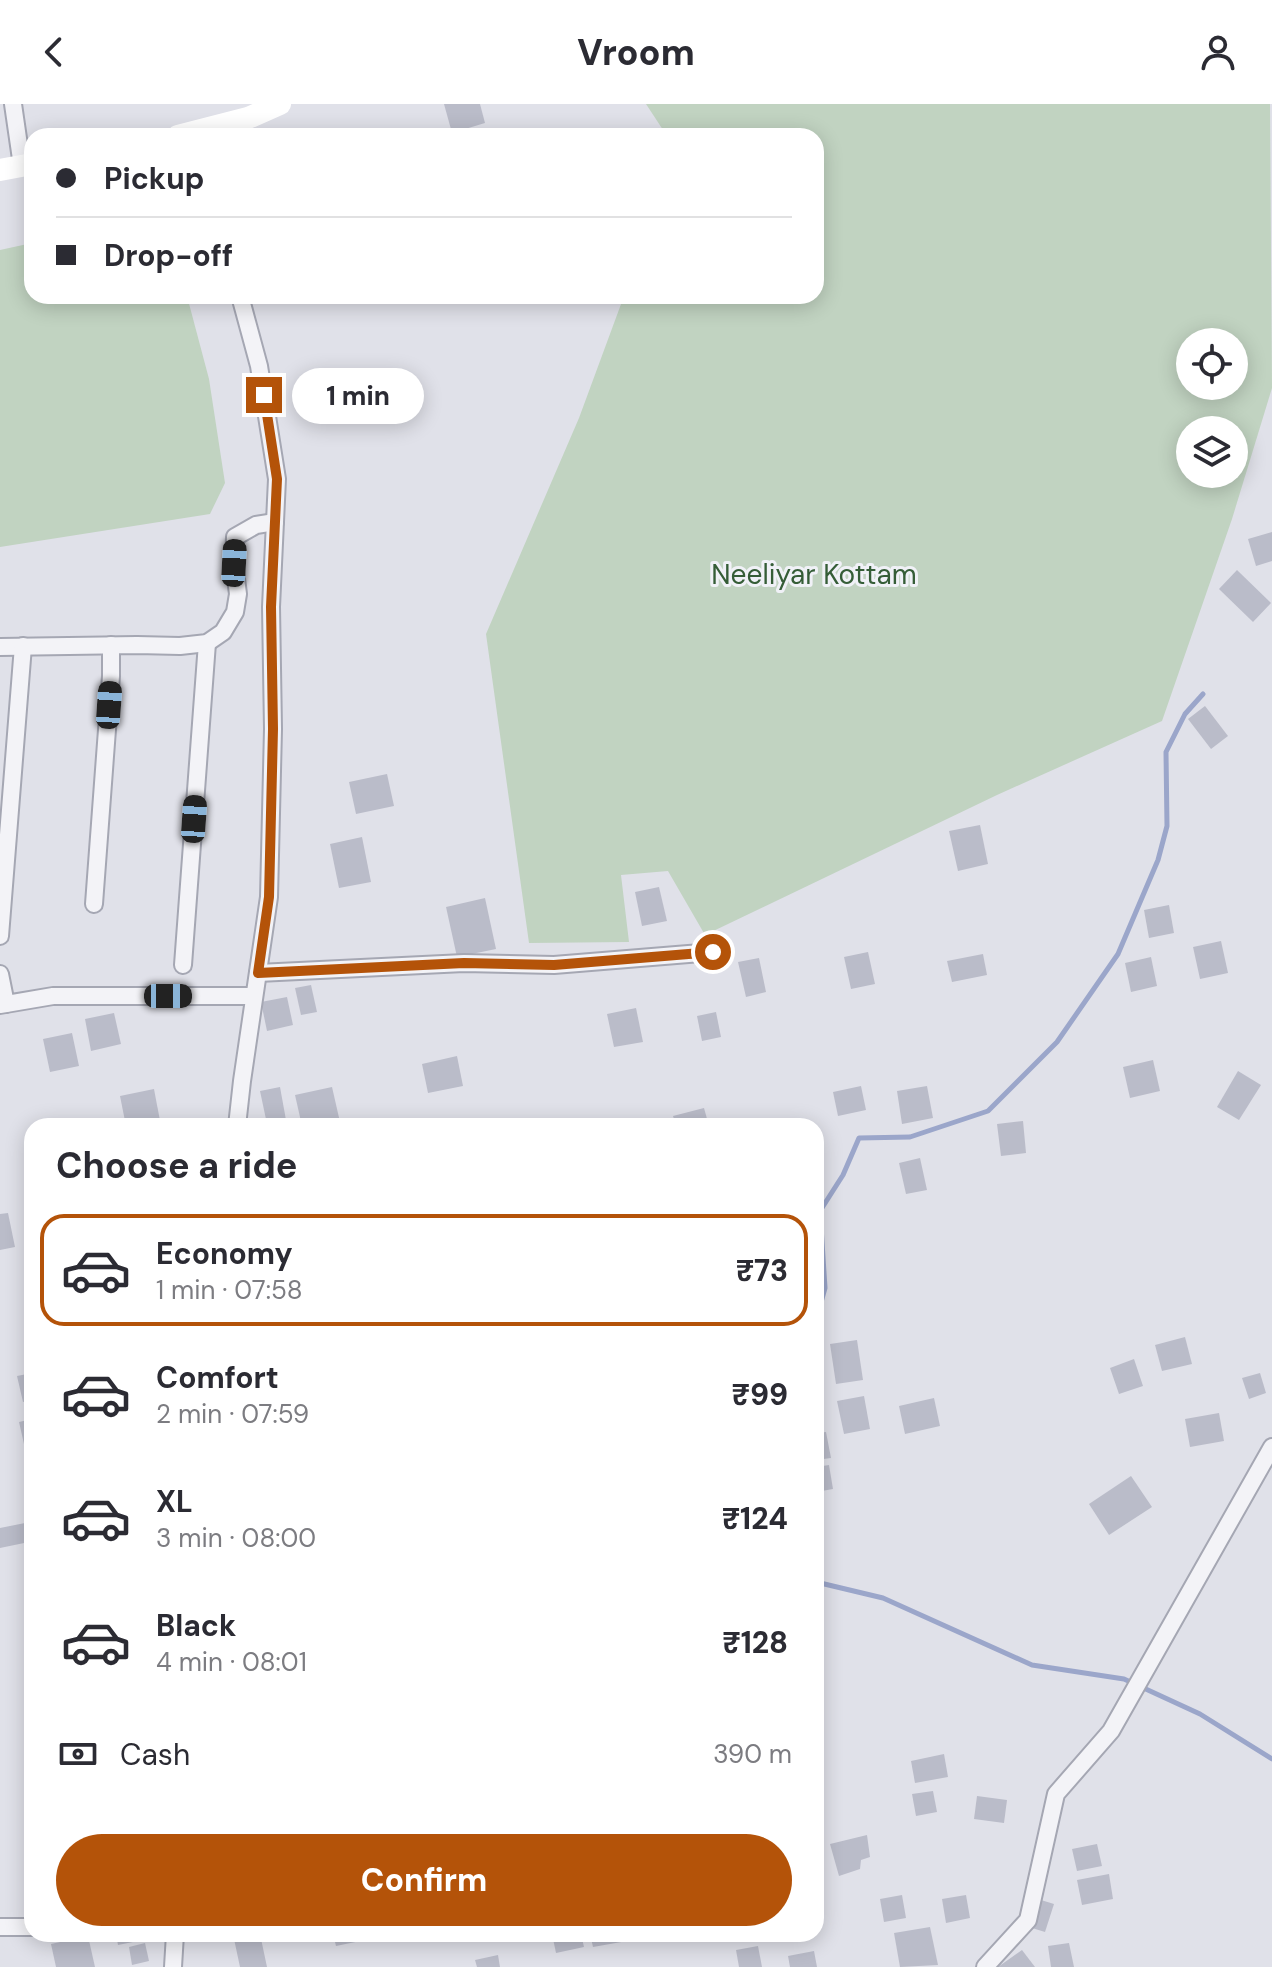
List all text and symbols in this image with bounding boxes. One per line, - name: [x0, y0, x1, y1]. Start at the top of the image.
- text: Vroom: [577, 29, 695, 76]
- icon: back: [32, 30, 76, 74]
- icon: person: [1196, 30, 1240, 74]
- text: Pickup: [104, 159, 204, 198]
- text: Drop-off: [104, 236, 233, 275]
- map controls: [1176, 328, 1248, 488]
- button: locate: [1176, 328, 1248, 400]
- callout: 1 min: [292, 367, 424, 423]
- route end: [246, 377, 282, 413]
- text: 1 min: [326, 379, 390, 413]
- button: layers: [1176, 416, 1248, 488]
- car: [221, 538, 247, 588]
- park label: Neeliyar Kottam: [711, 556, 917, 593]
- car: [95, 680, 123, 730]
- car: [180, 794, 208, 844]
- route start: [695, 934, 731, 970]
- car: [144, 984, 192, 1008]
- text: Choose a ride: [56, 1142, 297, 1189]
- icon: car: [60, 1234, 132, 1306]
- text: Economy: [156, 1234, 293, 1273]
- text: ₹73: [736, 1251, 788, 1290]
- text: 1 min · 07:58: [156, 1273, 303, 1307]
- icon: car: [60, 1358, 132, 1430]
- text: Comfort: [156, 1358, 279, 1397]
- text: ₹99: [732, 1375, 788, 1414]
- text: 2 min · 07:59: [156, 1397, 309, 1431]
- icon: car: [60, 1482, 132, 1554]
- text: XL: [156, 1482, 193, 1521]
- text: ₹124: [722, 1499, 788, 1538]
- text: 3 min · 08:00: [156, 1521, 316, 1555]
- icon: car: [60, 1606, 132, 1678]
- text: Black: [156, 1606, 236, 1645]
- text: ₹128: [722, 1623, 788, 1662]
- text: 4 min · 08:01: [156, 1645, 307, 1679]
- icon: cash: [56, 1732, 100, 1776]
- text: Cash: [120, 1735, 190, 1774]
- text: 390 m: [713, 1737, 792, 1771]
- button: Confirm: [56, 1834, 792, 1926]

